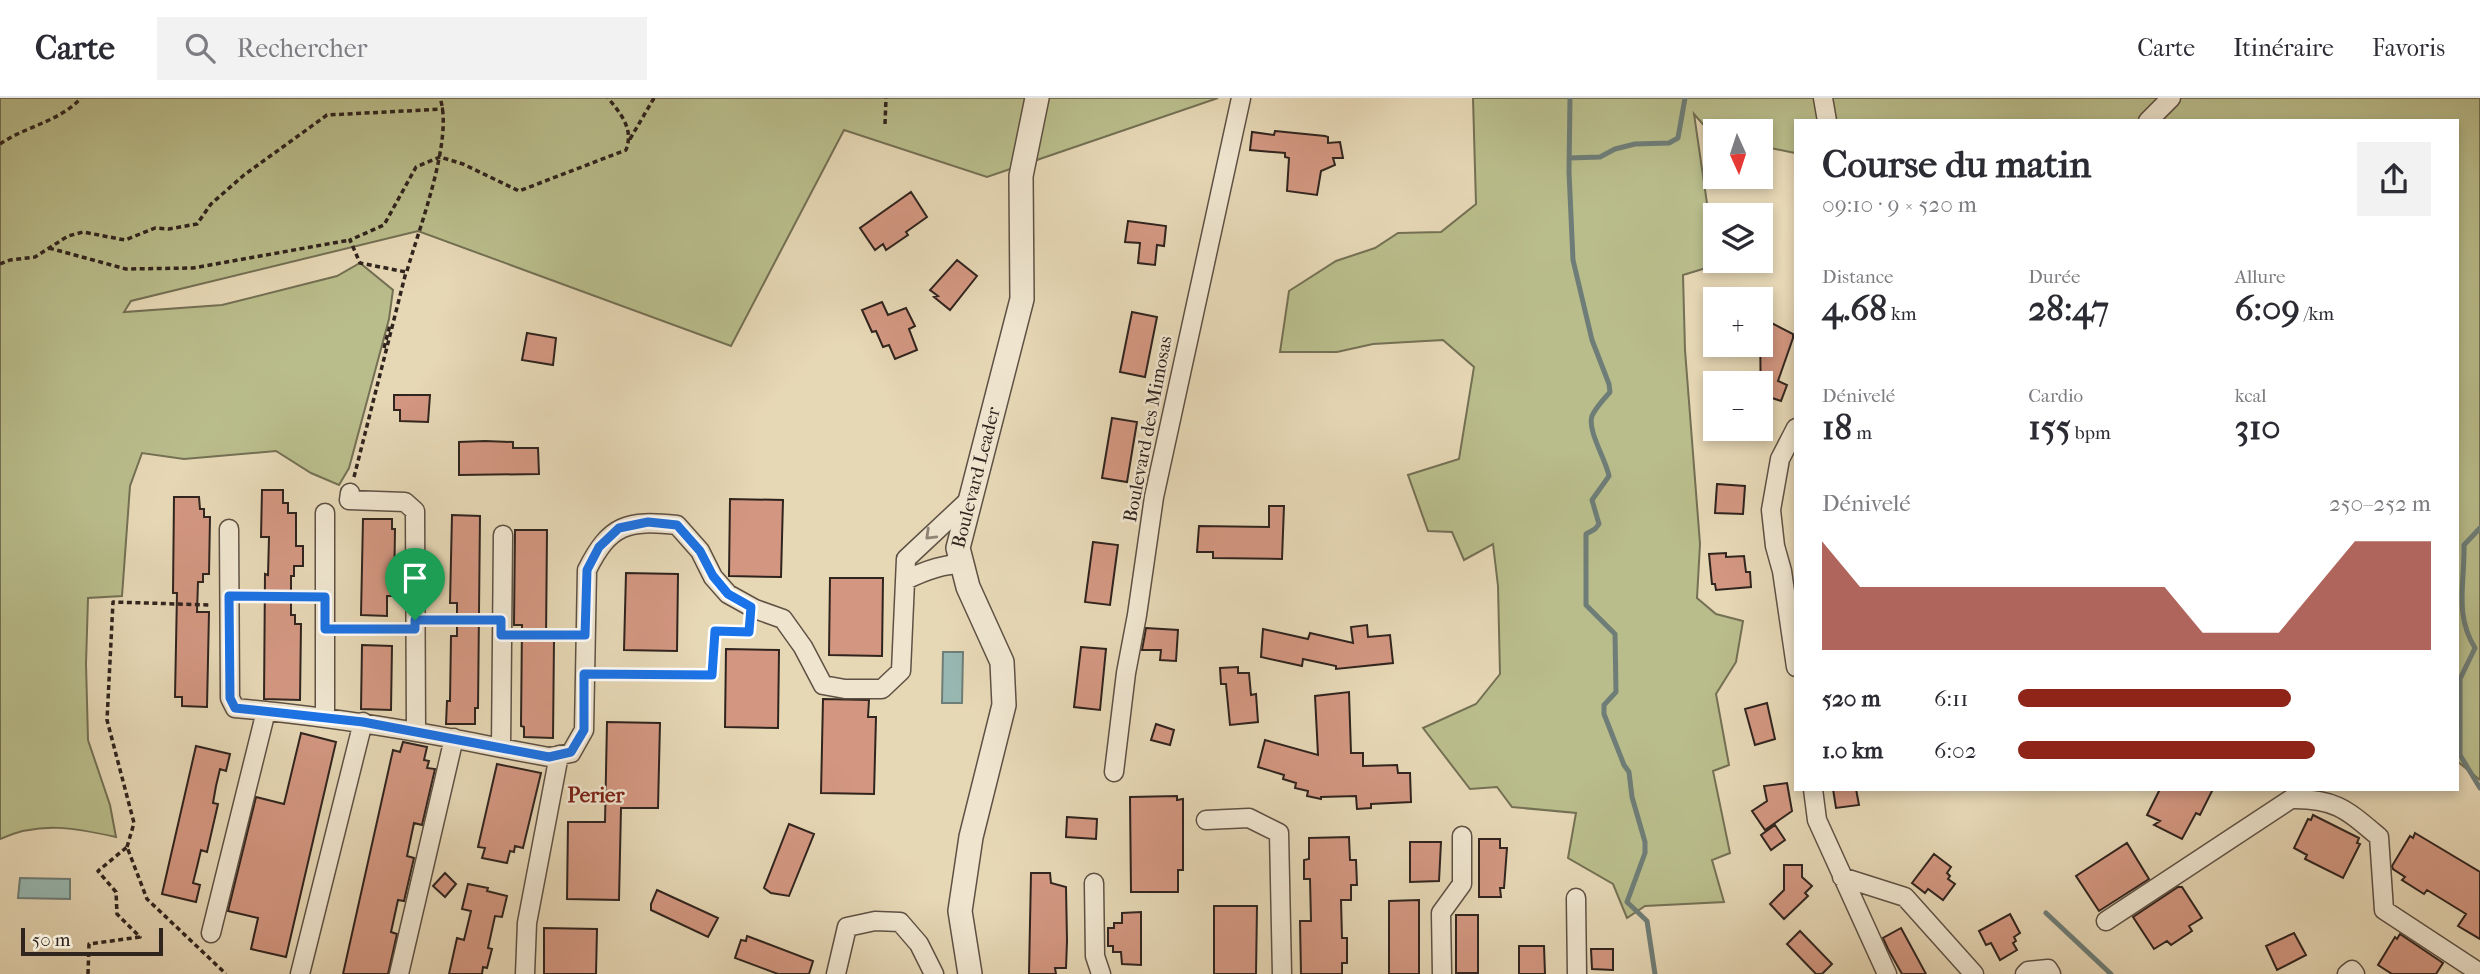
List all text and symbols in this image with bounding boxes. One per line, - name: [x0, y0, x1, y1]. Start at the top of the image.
- search box: [157, 17, 647, 80]
- text: Carte: [35, 29, 115, 68]
- icon: search: [181, 29, 219, 67]
- text: Rechercher: [237, 33, 368, 64]
- text: Carte: [2137, 34, 2195, 62]
- text: Itinéraire: [2233, 34, 2334, 62]
- text: Favoris: [2372, 34, 2445, 62]
- north arrow: [1703, 119, 1773, 189]
- map controls: [1703, 119, 1773, 441]
- text: Course du matin: [1822, 142, 2091, 187]
- button: share: [2357, 142, 2431, 216]
- text: 09:10 · 9 × 520 m: [1822, 191, 1977, 218]
- button: layers: [1703, 203, 1773, 273]
- text: Distance: [1822, 266, 1893, 288]
- text: Durée: [2028, 266, 2080, 288]
- text: Allure: [2235, 266, 2286, 288]
- button: +: [1703, 287, 1773, 357]
- text: 4.68: [1822, 288, 1887, 329]
- text: 28:47: [2028, 288, 2109, 329]
- text: 6:09: [2235, 288, 2300, 329]
- text: km: [1887, 303, 1917, 325]
- text: /km: [2300, 303, 2334, 325]
- street label: Boulevard des Mimosas: [1119, 334, 1177, 524]
- button: −: [1703, 371, 1773, 441]
- text: Dénivelé: [1822, 385, 1895, 407]
- text: Cardio: [2028, 385, 2083, 407]
- text: kcal: [2235, 385, 2267, 407]
- street label: Boulevard Leader: [947, 404, 1005, 551]
- text: 18: [1822, 407, 1852, 448]
- text: 155: [2028, 407, 2071, 448]
- text: 310: [2235, 407, 2281, 448]
- text: m: [1852, 422, 1872, 444]
- text: bpm: [2071, 422, 2111, 444]
- text: Dénivelé: [1822, 490, 1911, 517]
- text: 250–252 m: [2329, 490, 2431, 517]
- one-way arrow: [925, 527, 938, 540]
- pin: [385, 548, 445, 620]
- icon: arrive: [396, 559, 434, 597]
- text: 520 m: [1822, 685, 1881, 712]
- text: 6:11: [1934, 685, 1968, 712]
- text: 1.0 km: [1822, 737, 1883, 764]
- text: 6:02: [1934, 737, 1977, 764]
- district label: Perier: [568, 783, 626, 807]
- scale bar: [21, 925, 163, 957]
- text: 50 m: [32, 929, 71, 951]

